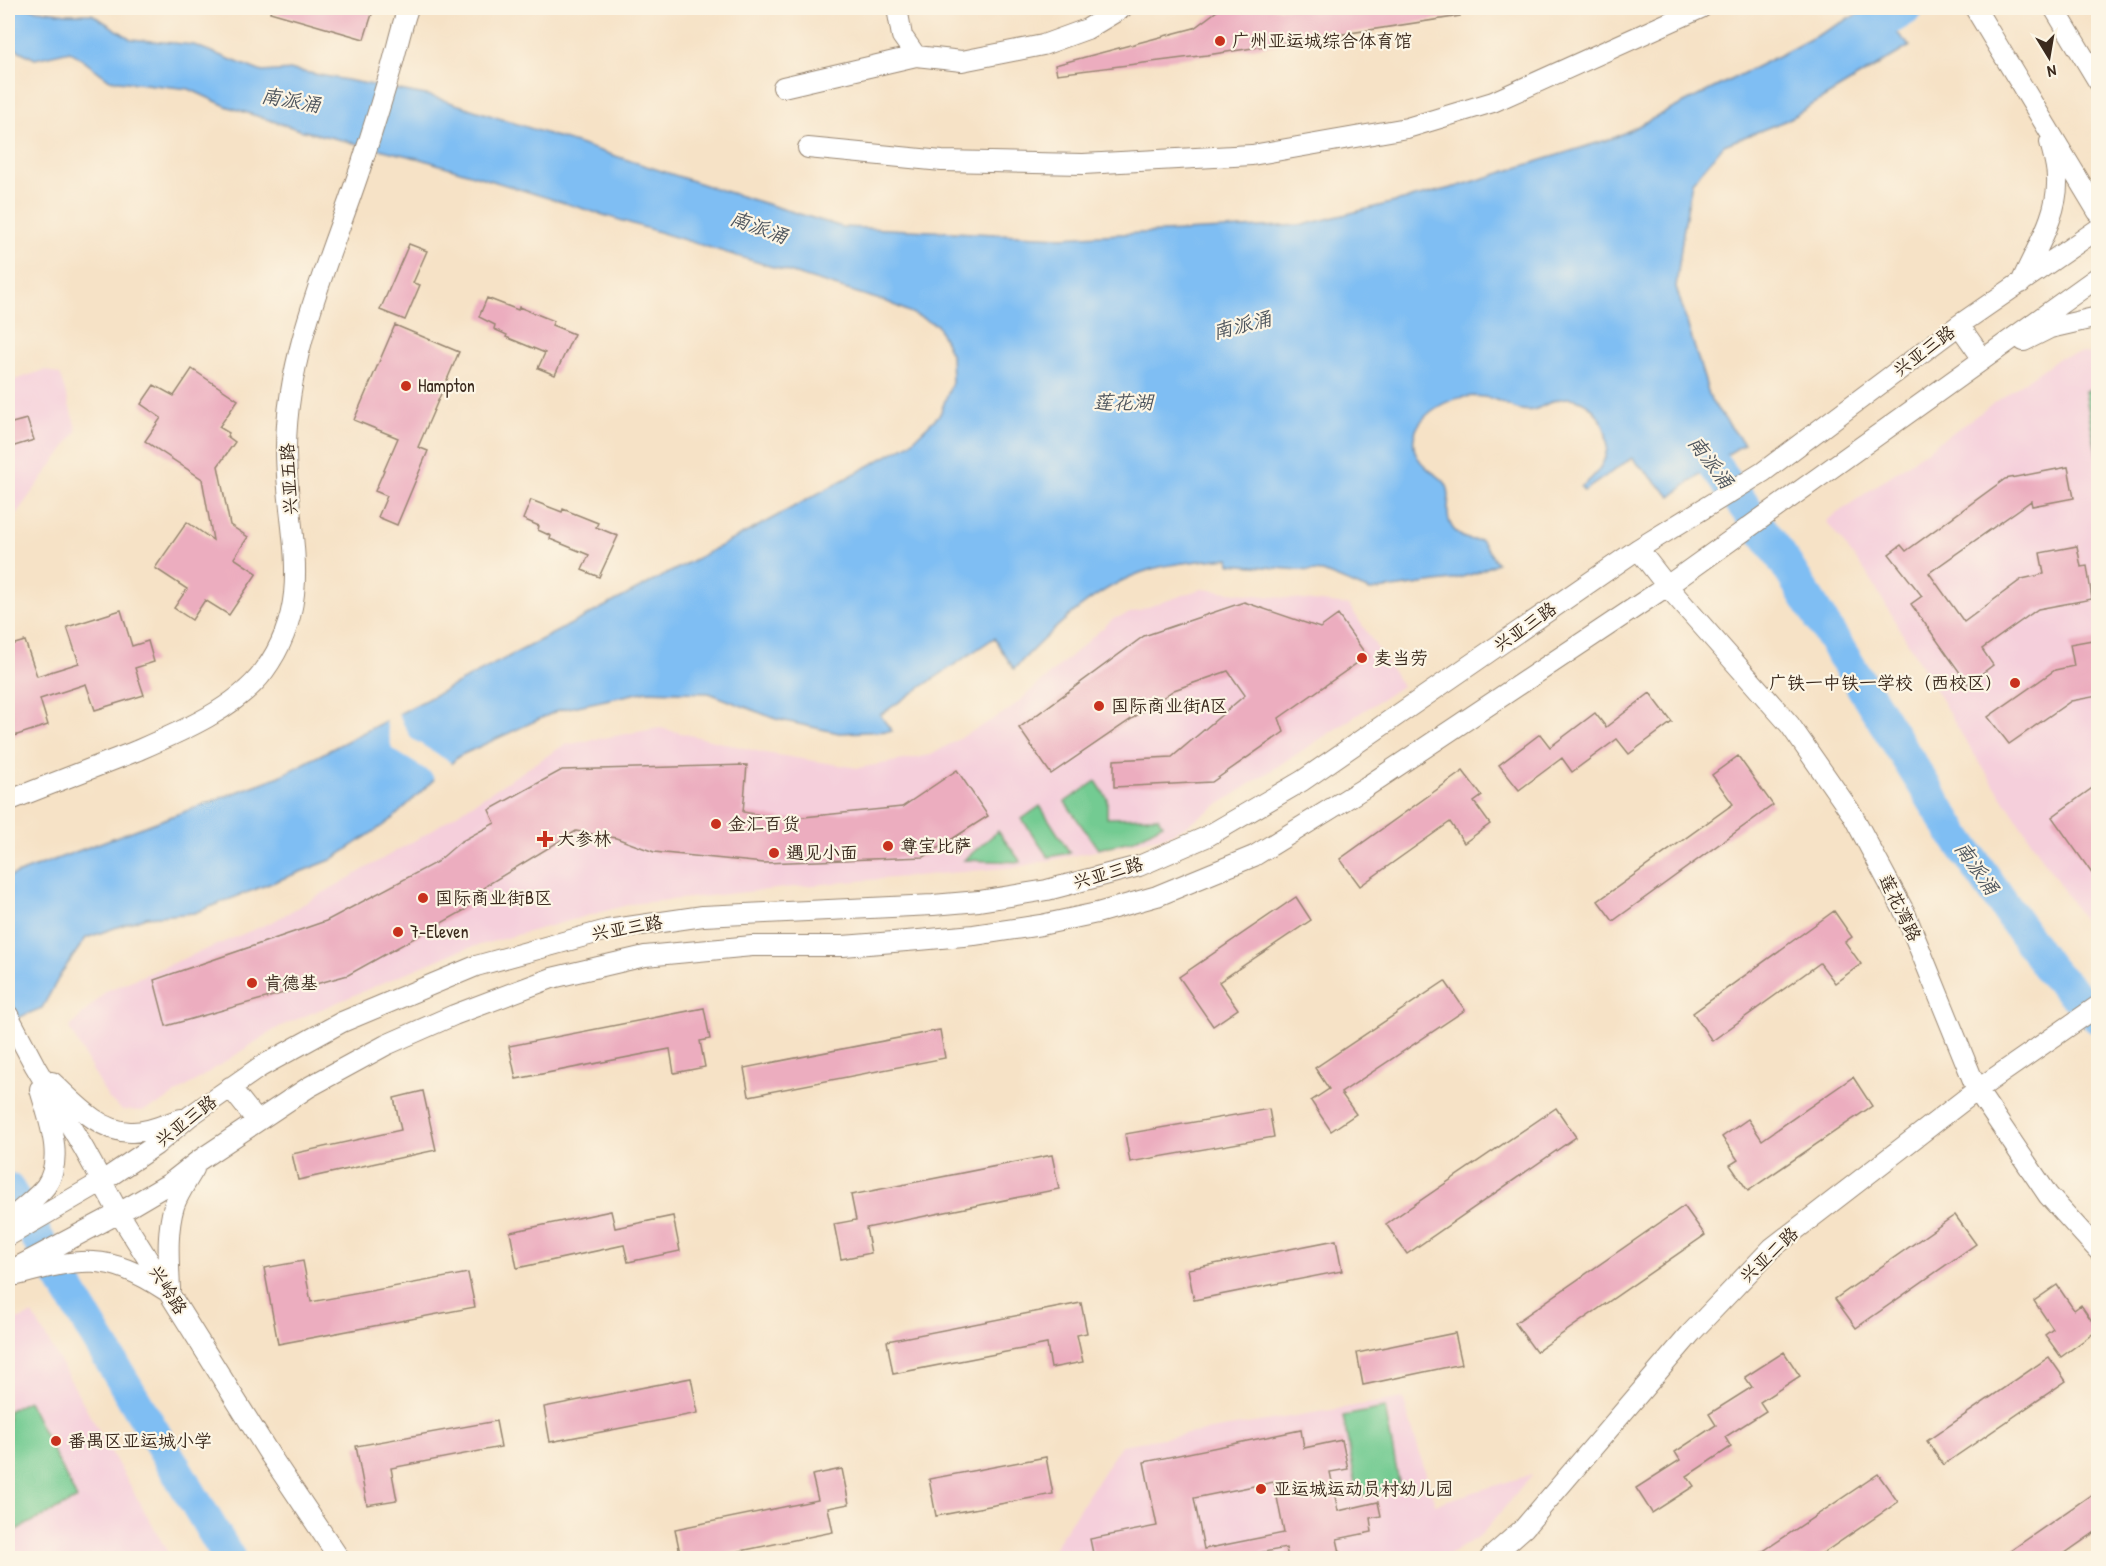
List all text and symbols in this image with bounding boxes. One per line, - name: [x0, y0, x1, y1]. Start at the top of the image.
- north arrow: [2019, 27, 2079, 87]
- place label: 广州亚运城综合体育馆: [1232, 28, 1412, 53]
- marker: 广州亚运城综合体育馆: [1213, 34, 1227, 48]
- text: N: [2045, 60, 2058, 83]
- water label: 南派涌: [259, 81, 324, 118]
- water label: 南派涌: [726, 204, 793, 250]
- water label: 南派涌: [1210, 304, 1275, 345]
- street label: 兴亚三路: [1887, 319, 1960, 382]
- place label: Hampton: [418, 373, 475, 398]
- marker: Hampton: [399, 379, 413, 393]
- water label: 莲花湖: [1093, 388, 1155, 415]
- water label: 南派涌: [1683, 430, 1741, 495]
- street label: 兴亚五路: [274, 442, 303, 516]
- street label: 兴亚三路: [1488, 596, 1561, 657]
- place label: 麦当劳: [1374, 645, 1428, 670]
- marker: 麦当劳: [1355, 651, 1369, 665]
- place label: 广铁一中铁一学校（西校区）: [1769, 670, 2003, 695]
- marker: 广铁一中铁一学校（西校区）: [2008, 676, 2022, 690]
- place label: 国际商业街A区: [1111, 693, 1228, 718]
- marker: 国际商业街A区: [1092, 699, 1106, 713]
- place label: 金汇百货: [728, 811, 800, 836]
- marker: 金汇百货: [709, 817, 723, 831]
- place label: 大参林: [557, 826, 611, 851]
- marker: 大参林: [538, 832, 552, 846]
- place label: 尊宝比萨: [900, 833, 972, 858]
- water label: 南派涌: [1949, 835, 2006, 901]
- marker: 尊宝比萨: [881, 839, 895, 853]
- place label: 遇见小面: [786, 840, 858, 865]
- marker: 遇见小面: [767, 846, 781, 860]
- street label: 兴亚三路: [1070, 851, 1146, 894]
- street label: 莲花湾路: [1873, 870, 1927, 946]
- place label: 国际商业街B区: [435, 885, 552, 910]
- marker: 国际商业街B区: [416, 891, 430, 905]
- street label: 兴亚三路: [589, 909, 665, 946]
- place label: 7-Eleven: [410, 919, 469, 944]
- marker: 7-Eleven: [391, 925, 405, 939]
- place label: 肯德基: [264, 970, 318, 995]
- marker: 肯德基: [245, 976, 259, 990]
- street label: 兴亚三路: [150, 1089, 222, 1153]
- street label: 兴亚二路: [1734, 1221, 1804, 1288]
- street label: 兴岭路: [144, 1260, 193, 1319]
- place label: 番禺区亚运城小学: [68, 1428, 212, 1453]
- marker: 番禺区亚运城小学: [49, 1434, 63, 1448]
- place label: 亚运城运动员村幼儿园: [1273, 1476, 1453, 1501]
- marker: 亚运城运动员村幼儿园: [1254, 1482, 1268, 1496]

